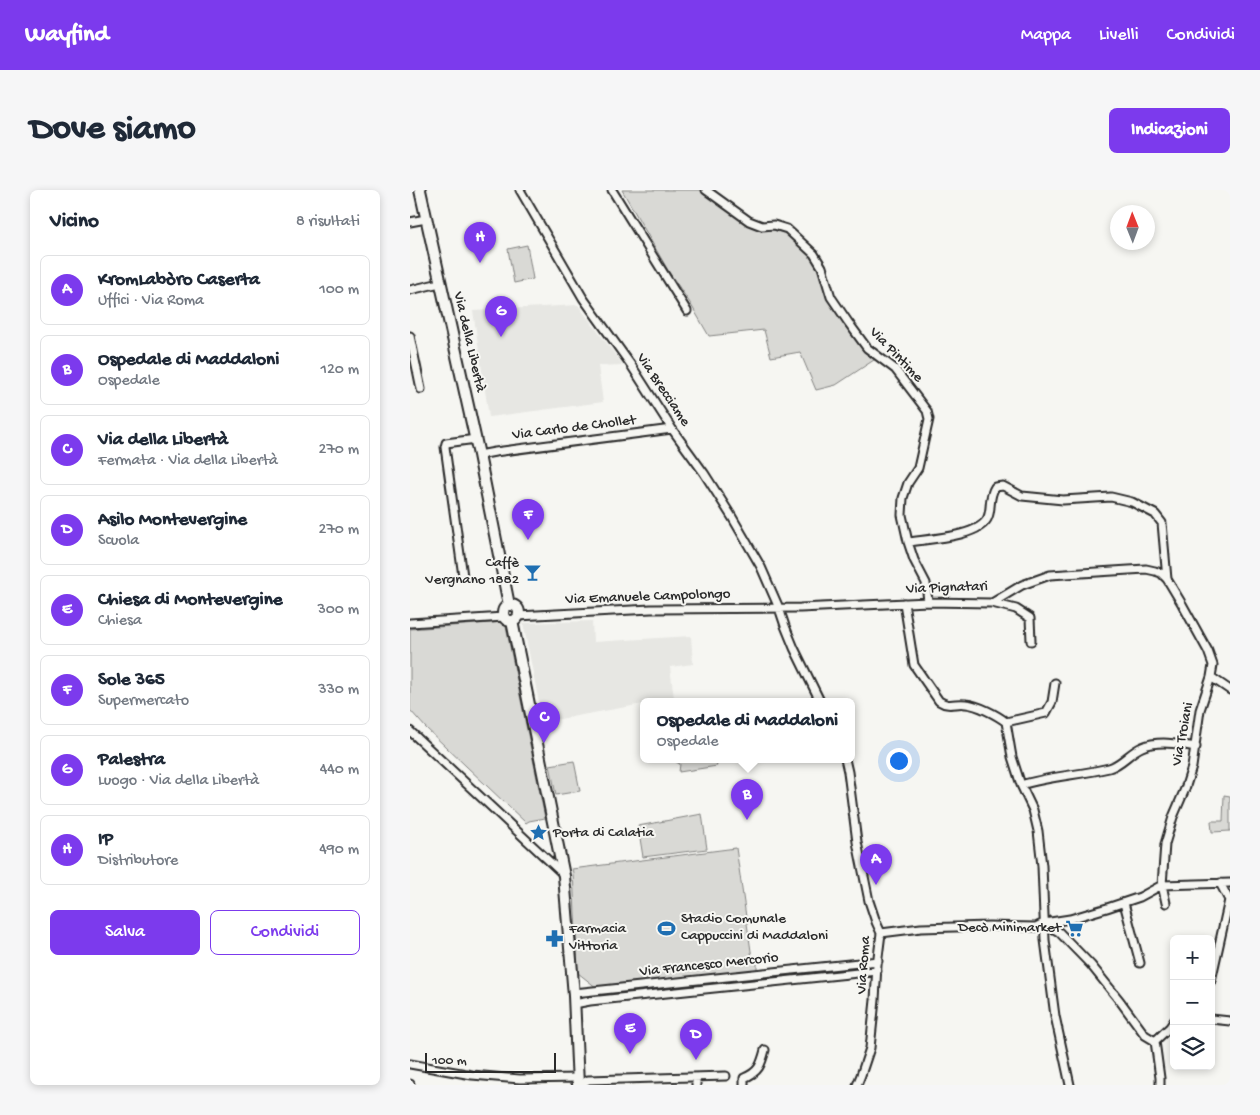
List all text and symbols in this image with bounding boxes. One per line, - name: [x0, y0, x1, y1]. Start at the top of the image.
- text: Wayfind: [25, 21, 109, 50]
- text: Mappa: [1021, 25, 1071, 46]
- text: Livelli: [1099, 25, 1139, 46]
- text: Condividi: [1167, 25, 1235, 46]
- button: Indicazioni: [1109, 108, 1230, 153]
- text: Dove siamo: [30, 110, 196, 151]
- north arrow: [1110, 205, 1155, 250]
- text: Vicino: [50, 210, 99, 235]
- text: 8 risultati: [296, 213, 360, 232]
- pin: H: [464, 222, 496, 263]
- text: KromLabòro Caserta: [98, 269, 260, 292]
- text: A: [62, 281, 72, 300]
- text: 100 m: [319, 281, 359, 300]
- street label: Via della Libertà: [448, 289, 489, 395]
- text: Uffici · Via Roma: [98, 292, 204, 311]
- pin: G: [485, 296, 517, 337]
- street label: Via Pintime: [865, 323, 927, 387]
- text: Ospedale di Maddaloni: [98, 349, 279, 372]
- street label: Via Brecciame: [631, 349, 694, 430]
- text: B: [63, 361, 71, 380]
- text: 120 m: [320, 361, 359, 380]
- text: Ospedale: [98, 372, 160, 391]
- street label: Via Carlo de Chollet: [510, 411, 639, 445]
- text: Via della Libertà: [98, 429, 228, 452]
- text: C: [63, 441, 71, 460]
- text: 270 m: [319, 441, 359, 460]
- text: Fermata · Via della Libertà: [98, 452, 278, 471]
- pin: F: [512, 499, 544, 540]
- text: Asilo Montevergine: [98, 509, 247, 532]
- text: D: [62, 521, 72, 540]
- text: 270 m: [319, 521, 359, 540]
- text: Scuola: [98, 532, 139, 551]
- place label: Caffè Vergnano 1882: [424, 554, 519, 589]
- bar icon: Caffè Vergnano 1882: [523, 562, 543, 582]
- street label: Via Pignatari: [905, 578, 988, 598]
- street label: Via Emanuele Campolongo: [564, 585, 731, 609]
- text: Chiesa di Montevergine: [98, 589, 283, 612]
- text: E: [62, 601, 72, 620]
- text: 300 m: [317, 601, 359, 620]
- text: Chiesa: [98, 612, 142, 631]
- text: Sole 365: [98, 669, 165, 692]
- text: F: [63, 681, 71, 700]
- text: 330 m: [318, 681, 359, 700]
- text: Supermercato: [98, 692, 189, 711]
- popup: [640, 698, 855, 763]
- street label: Via Troiani: [1168, 701, 1198, 768]
- pin: C: [528, 702, 560, 743]
- text: Ospedale di Maddaloni: [657, 710, 838, 733]
- text: Ospedale: [657, 733, 719, 752]
- your location: [886, 748, 912, 774]
- text: Palestra: [98, 749, 165, 772]
- text: G: [62, 761, 72, 780]
- text: 440 m: [320, 761, 359, 780]
- text: Luogo · Via della Libertà: [98, 772, 259, 791]
- pin: B: [731, 779, 763, 820]
- place icon: Porta di Calatia: [529, 823, 549, 843]
- place label: Porta di Calatia: [552, 824, 654, 842]
- text: IP: [98, 829, 113, 852]
- text: H: [62, 841, 72, 860]
- text: 490 m: [319, 841, 359, 860]
- pin: A: [860, 844, 892, 885]
- text: Distributore: [98, 852, 178, 871]
- button: Salva: [50, 910, 200, 955]
- button: Condividi: [210, 910, 360, 955]
- place label: Stadio Comunale Cappuccini di Maddaloni: [681, 910, 828, 945]
- sports icon: Stadio Comunale Cappuccini di Maddaloni: [657, 918, 677, 938]
- supermarket icon: Decò Minimarket: [1065, 918, 1085, 938]
- place label: Decò Minimarket: [957, 919, 1063, 937]
- place label: Farmacia Vittoria: [568, 920, 627, 955]
- pharmacy icon: Farmacia Vittoria: [545, 928, 565, 948]
- street label: Via Roma: [853, 935, 875, 996]
- map controls: [1170, 935, 1215, 1070]
- button: +: [1170, 935, 1215, 980]
- street label: Via Francesco Mercorio: [638, 949, 779, 981]
- button: −: [1170, 980, 1215, 1025]
- pin: E: [614, 1013, 646, 1054]
- pin: D: [680, 1019, 712, 1060]
- button: layers: [1170, 1025, 1215, 1070]
- scale bar: [425, 1050, 556, 1073]
- text: 100 m: [432, 1053, 467, 1070]

